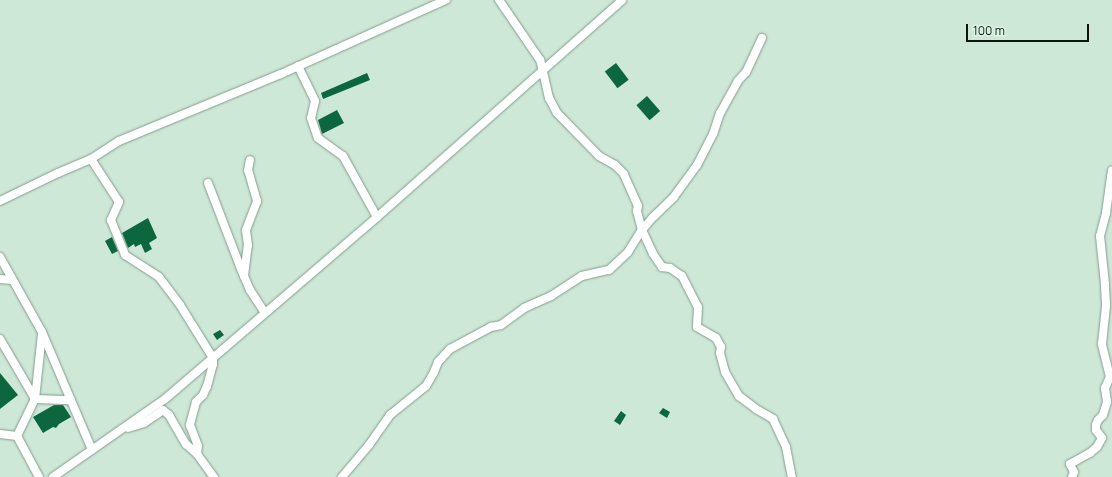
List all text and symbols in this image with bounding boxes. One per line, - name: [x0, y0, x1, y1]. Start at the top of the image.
- scale bar: [968, 16, 1091, 42]
- text: 100 m: [973, 22, 1005, 39]

